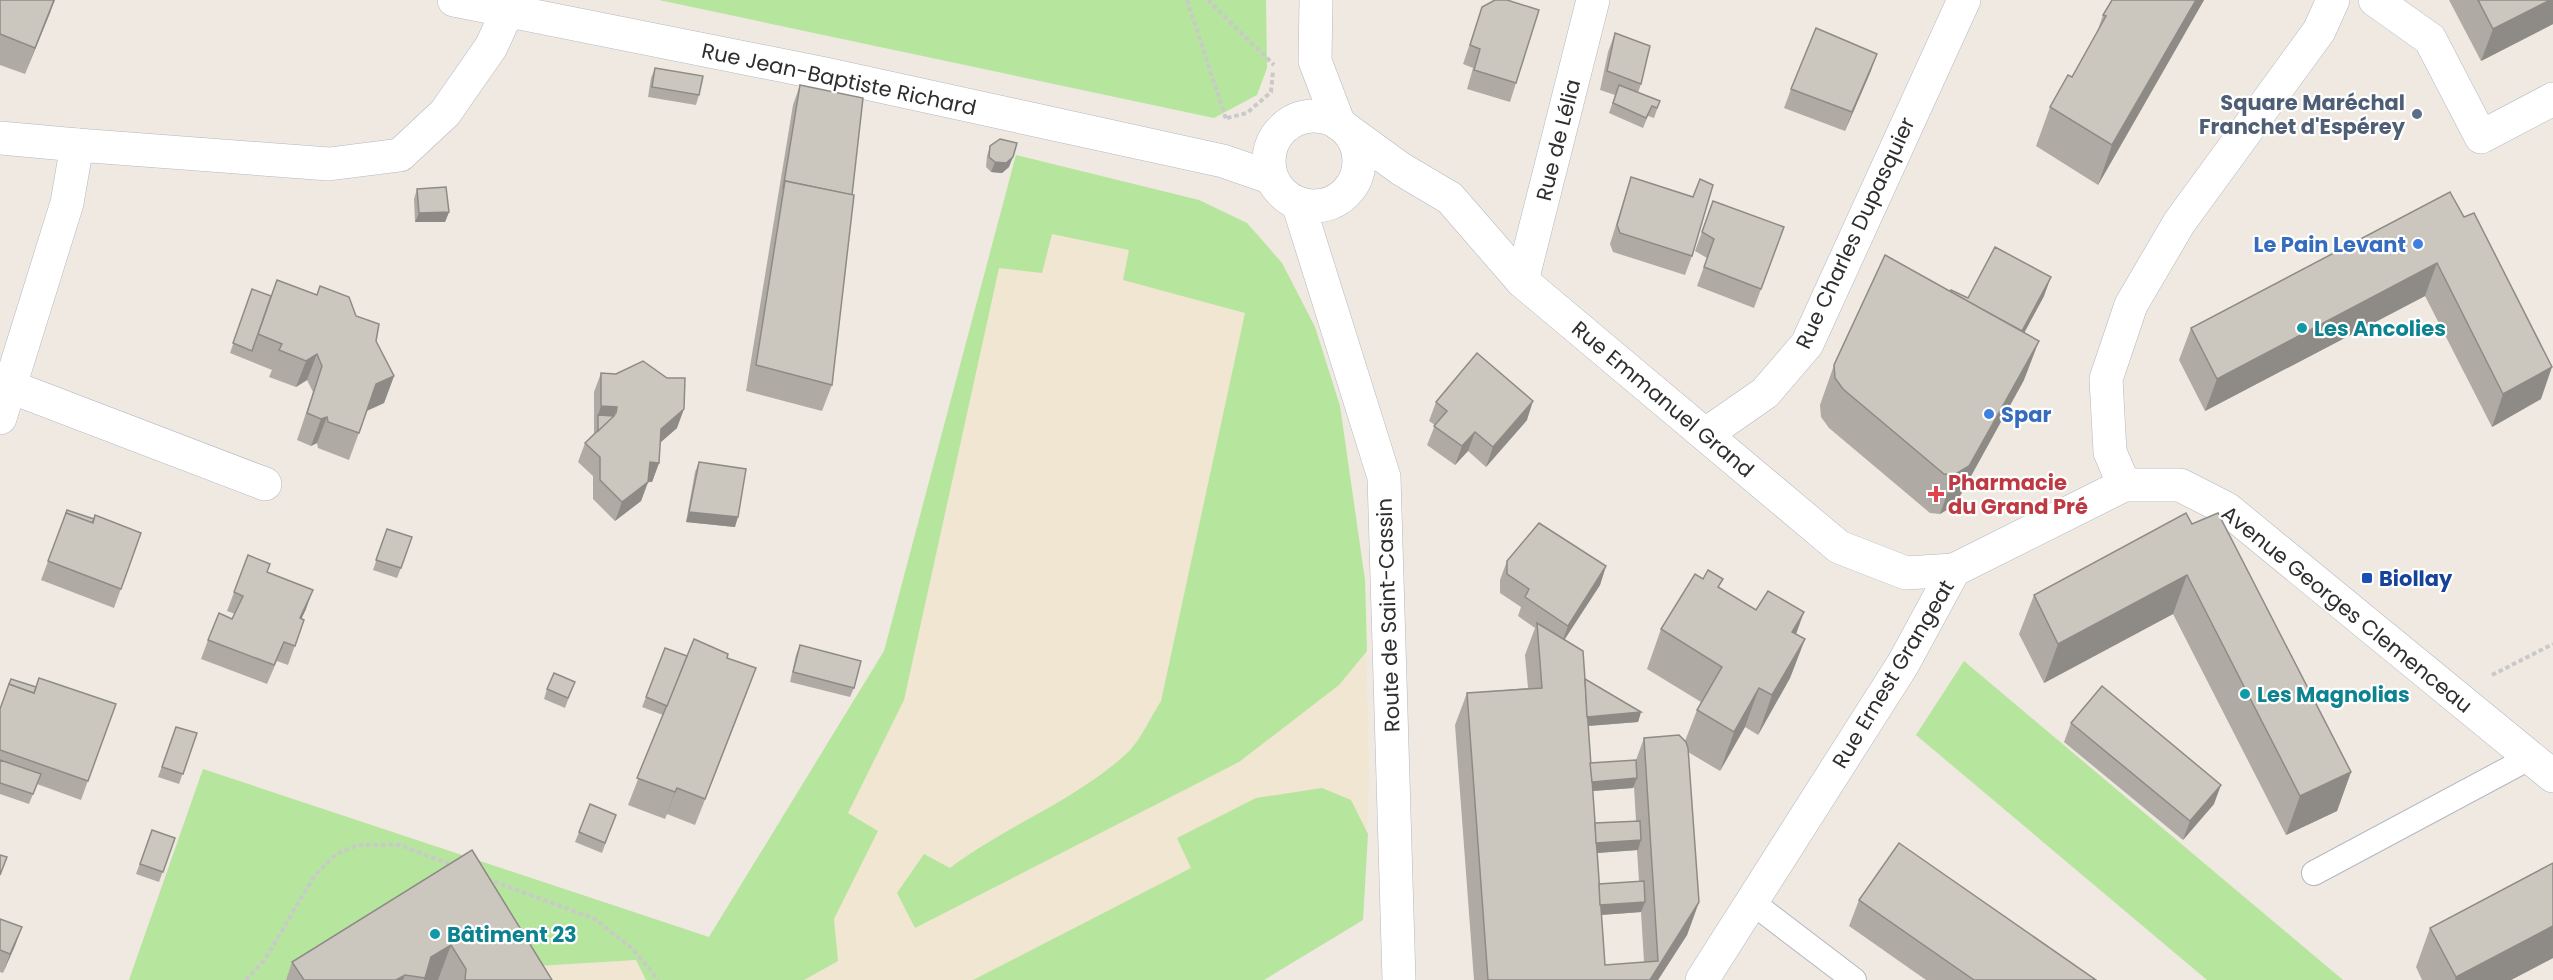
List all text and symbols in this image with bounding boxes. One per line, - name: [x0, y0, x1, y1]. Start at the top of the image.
- street label: Rue Jean-Baptiste Richard: [699, 36, 979, 122]
- street label: Rue de Lélia: [1529, 76, 1587, 204]
- place label: Square Maréchal Franchet d'Espérey: [2199, 88, 2406, 141]
- marker: Square Maréchal Franchet d'Espérey: [2410, 107, 2424, 121]
- street label: Rue Charles Dupasquier: [1788, 112, 1922, 354]
- place label: Le Pain Levant: [2253, 230, 2406, 259]
- marker: Le Pain Levant: [2411, 237, 2425, 251]
- street label: Rue Emmanuel Grand: [1566, 314, 1760, 484]
- place label: Les Ancolies: [2314, 314, 2446, 343]
- marker: Les Ancolies: [2295, 321, 2309, 335]
- place label: Spar: [2001, 400, 2051, 429]
- marker: Spar: [1982, 407, 1996, 421]
- place label: Pharmacie du Grand Pré: [1948, 468, 2088, 521]
- marker: Pharmacie du Grand Pré: [1929, 487, 1943, 501]
- street label: Route de Saint-Cassin: [1369, 498, 1407, 732]
- street label: Avenue Georges Clemenceau: [2216, 499, 2478, 719]
- place label: Biollay: [2379, 564, 2453, 593]
- marker: Biollay: [2360, 571, 2374, 585]
- street label: Rue Ernest Grangeat: [1825, 574, 1961, 774]
- place label: Les Magnolias: [2257, 680, 2410, 709]
- marker: Les Magnolias: [2238, 687, 2252, 701]
- place label: Bâtiment 23: [447, 920, 577, 949]
- marker: Bâtiment 23: [428, 927, 442, 941]

